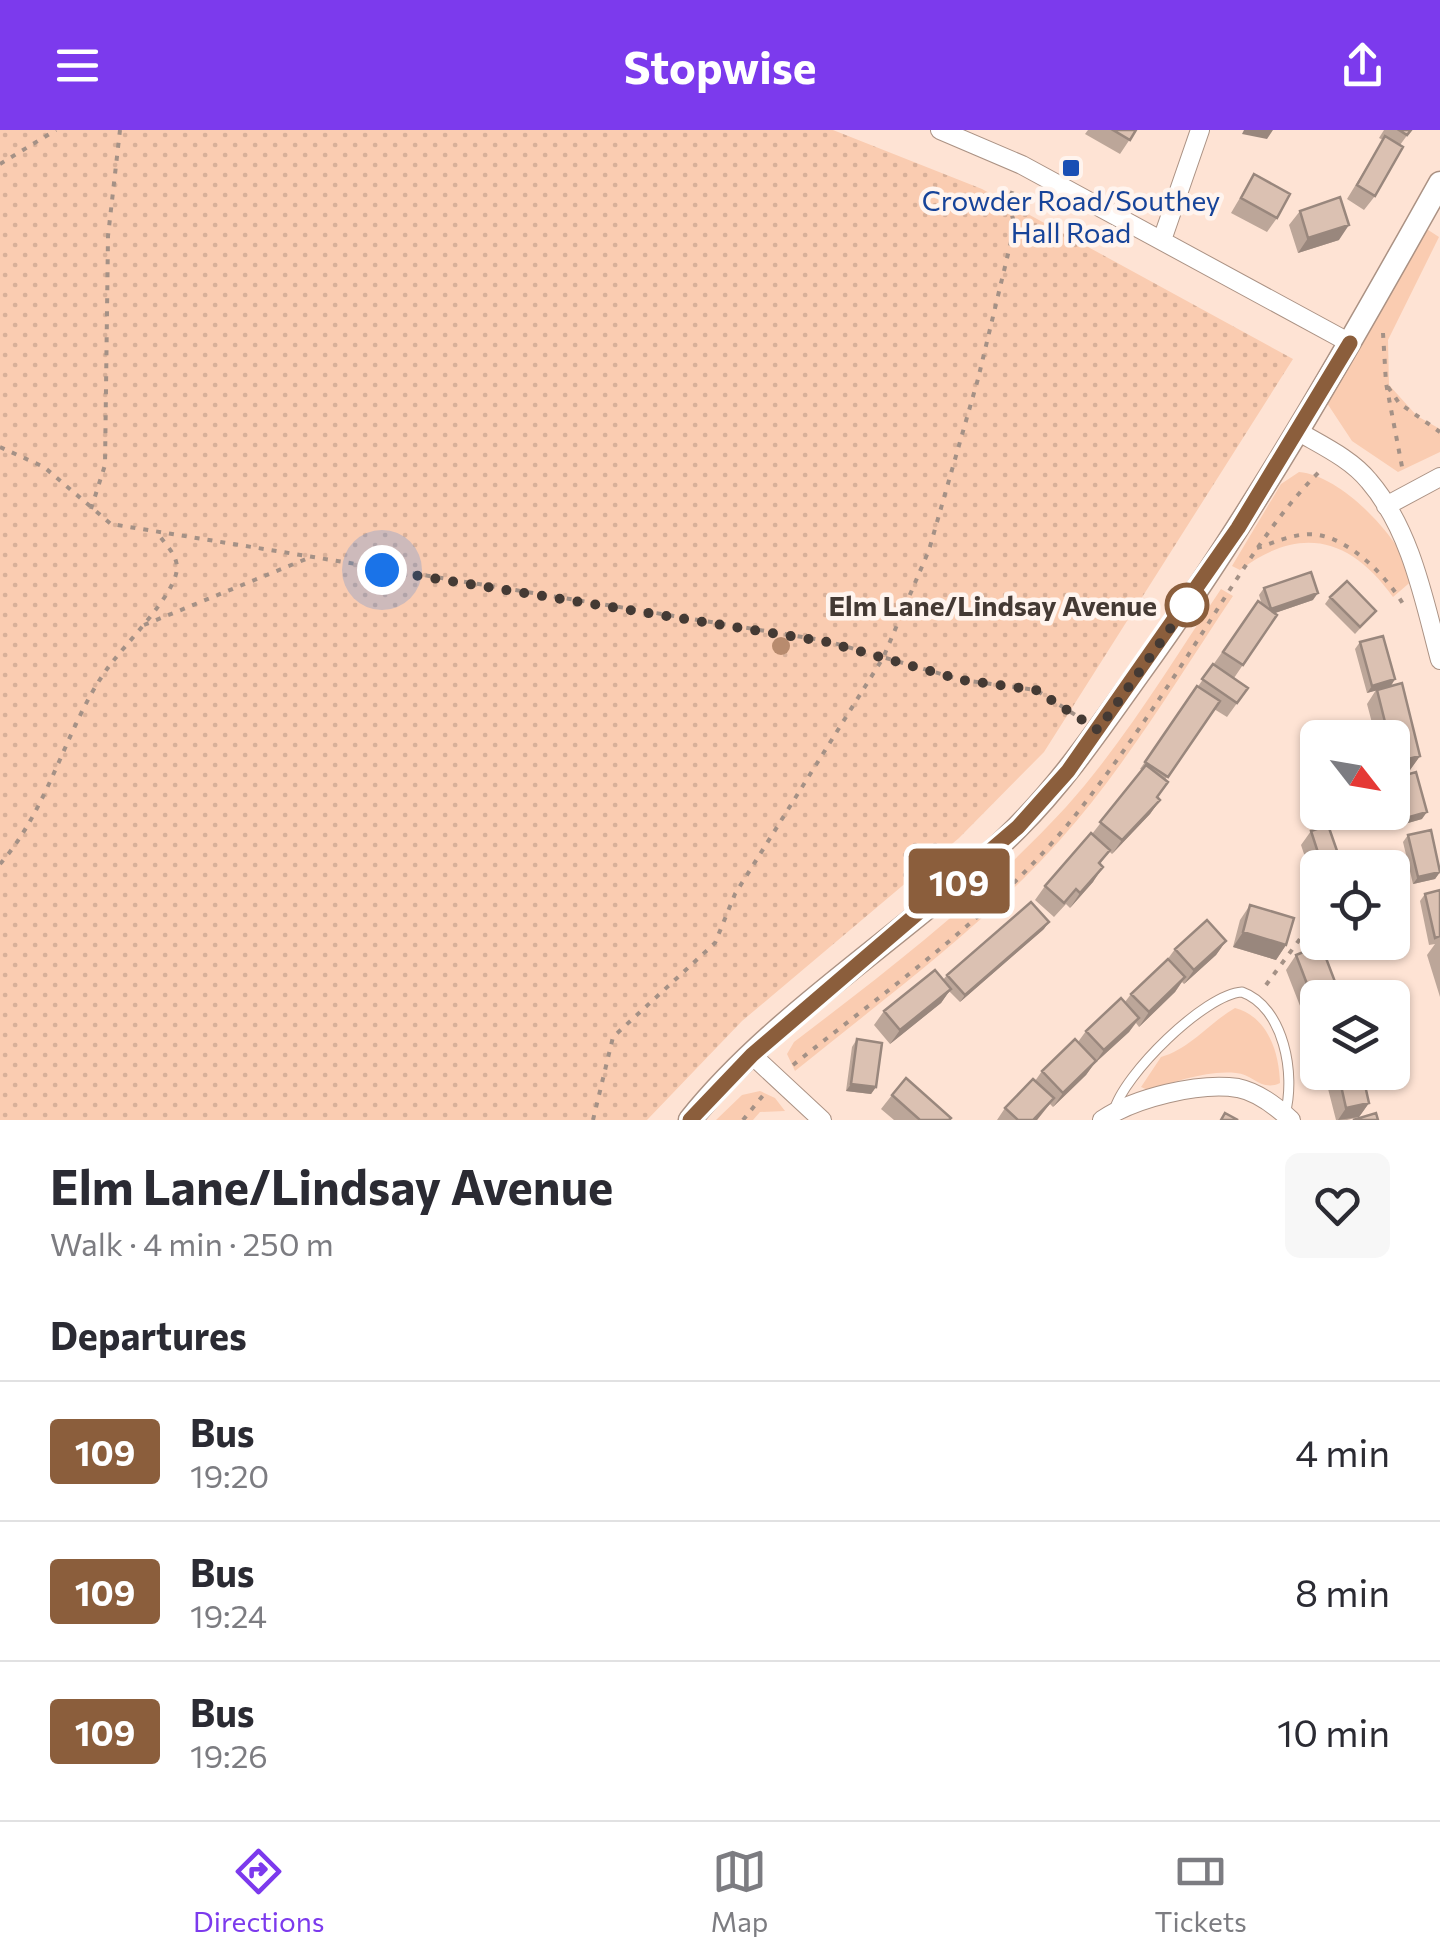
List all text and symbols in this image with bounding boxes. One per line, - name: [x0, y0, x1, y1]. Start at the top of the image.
- icon: menu: [50, 38, 105, 93]
- text: Stopwise: [624, 38, 816, 93]
- icon: share: [1335, 38, 1390, 93]
- marker: Crowder Road/Southey Hall Road: [1060, 157, 1082, 179]
- place label: Crowder Road/Southey Hall Road: [922, 183, 1220, 249]
- your location: [357, 545, 407, 595]
- marker: Elm Lane/Lindsay Avenue: [1166, 584, 1208, 626]
- place label: Elm Lane/Lindsay Avenue: [828, 588, 1157, 622]
- north arrow: [1300, 720, 1410, 830]
- map controls: [1300, 720, 1410, 1090]
- line badge: 109: [902, 848, 1016, 914]
- button: locate: [1300, 850, 1410, 960]
- text: 109: [929, 860, 989, 903]
- button: layers: [1300, 980, 1410, 1090]
- button: heart: [1285, 1153, 1390, 1258]
- text: Elm Lane/Lindsay Avenue: [50, 1156, 613, 1215]
- text: Walk · 4 min · 250 m: [50, 1223, 334, 1263]
- text: Departures: [50, 1311, 247, 1358]
- text: Bus: [190, 1408, 255, 1455]
- text: 4 min: [1295, 1428, 1390, 1475]
- text: 109: [75, 1430, 135, 1473]
- text: 19:20: [190, 1455, 269, 1495]
- text: Bus: [190, 1548, 255, 1595]
- text: 8 min: [1295, 1568, 1390, 1615]
- text: 109: [75, 1570, 135, 1613]
- text: 19:24: [190, 1595, 267, 1635]
- text: Bus: [190, 1688, 255, 1735]
- text: 10 min: [1277, 1708, 1390, 1755]
- text: 109: [75, 1710, 135, 1753]
- text: 19:26: [190, 1735, 268, 1775]
- tab: Directions: [193, 1844, 324, 1938]
- tab: Map: [711, 1844, 768, 1938]
- tab: Tickets: [1155, 1844, 1247, 1938]

